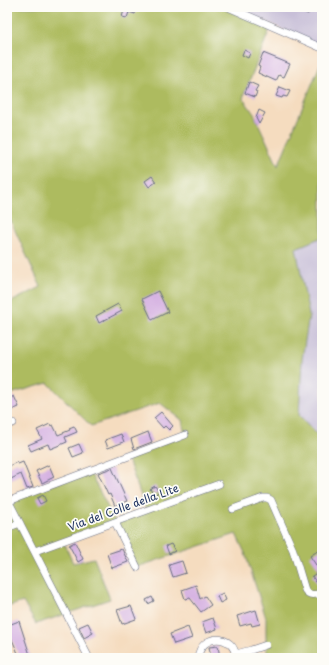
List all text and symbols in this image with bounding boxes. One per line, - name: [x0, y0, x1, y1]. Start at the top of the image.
- street label: Via del Colle della Lite: [65, 479, 181, 535]

